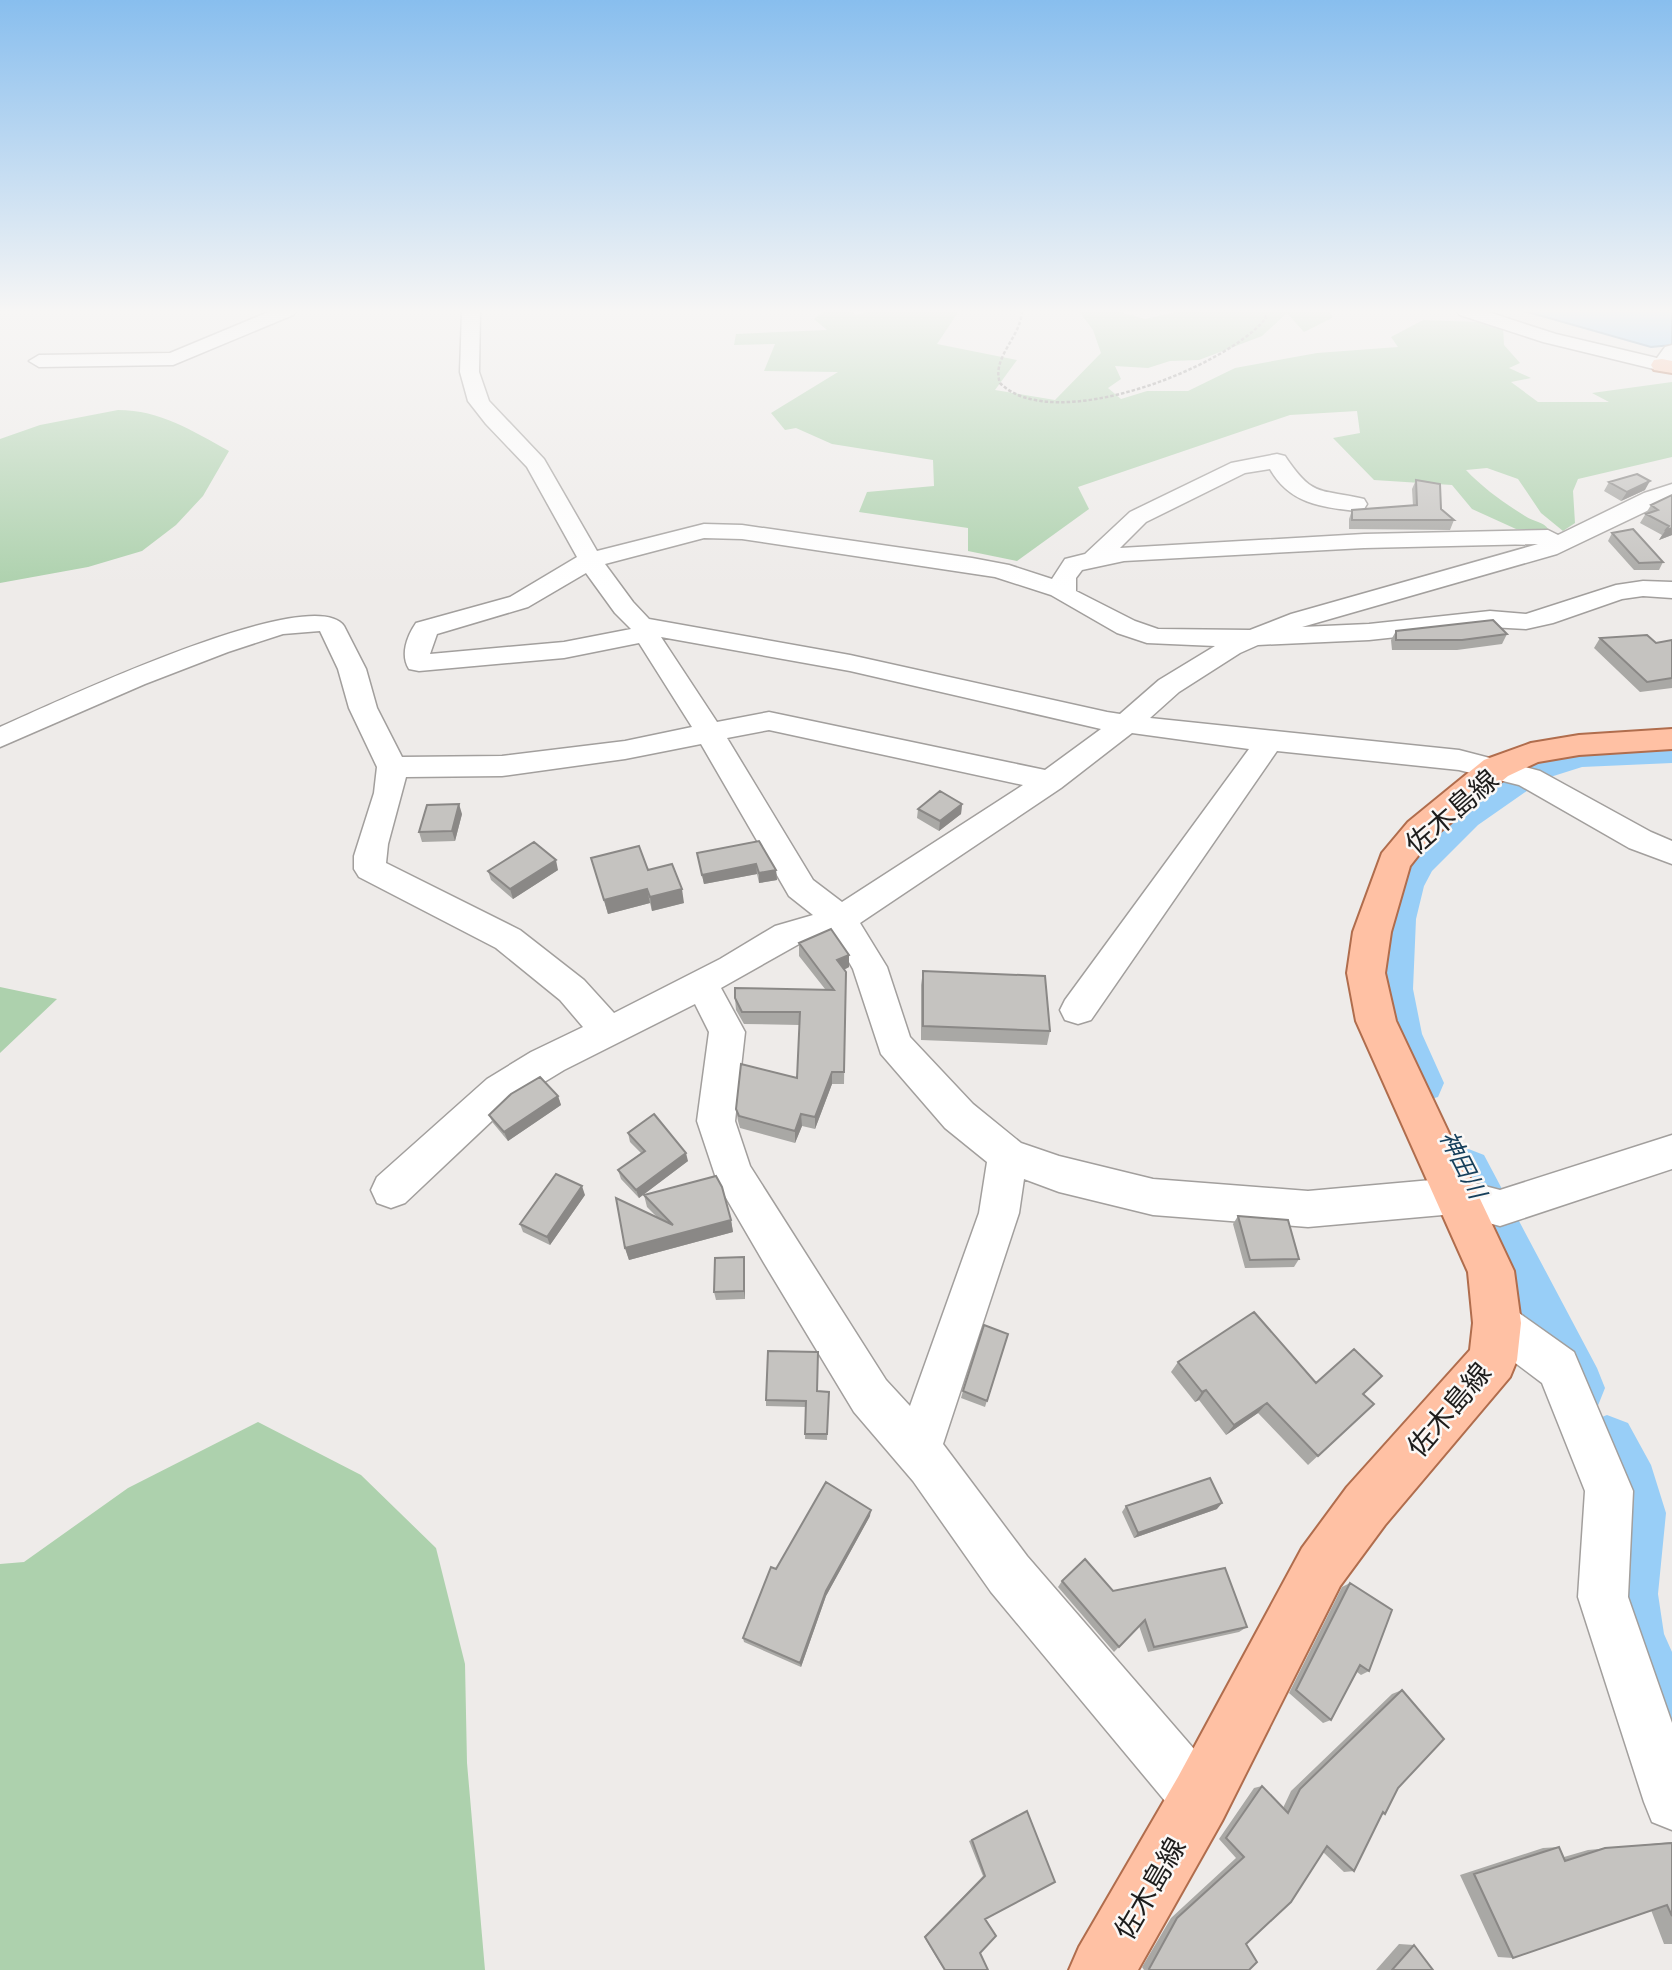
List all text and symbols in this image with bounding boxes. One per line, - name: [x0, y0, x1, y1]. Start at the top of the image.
- street label: 佐木島線: [1396, 760, 1506, 862]
- water label: 神田川: [1433, 1124, 1496, 1206]
- street label: 佐木島線: [1397, 1354, 1499, 1464]
- street label: 佐木島線: [1105, 1830, 1193, 1946]

